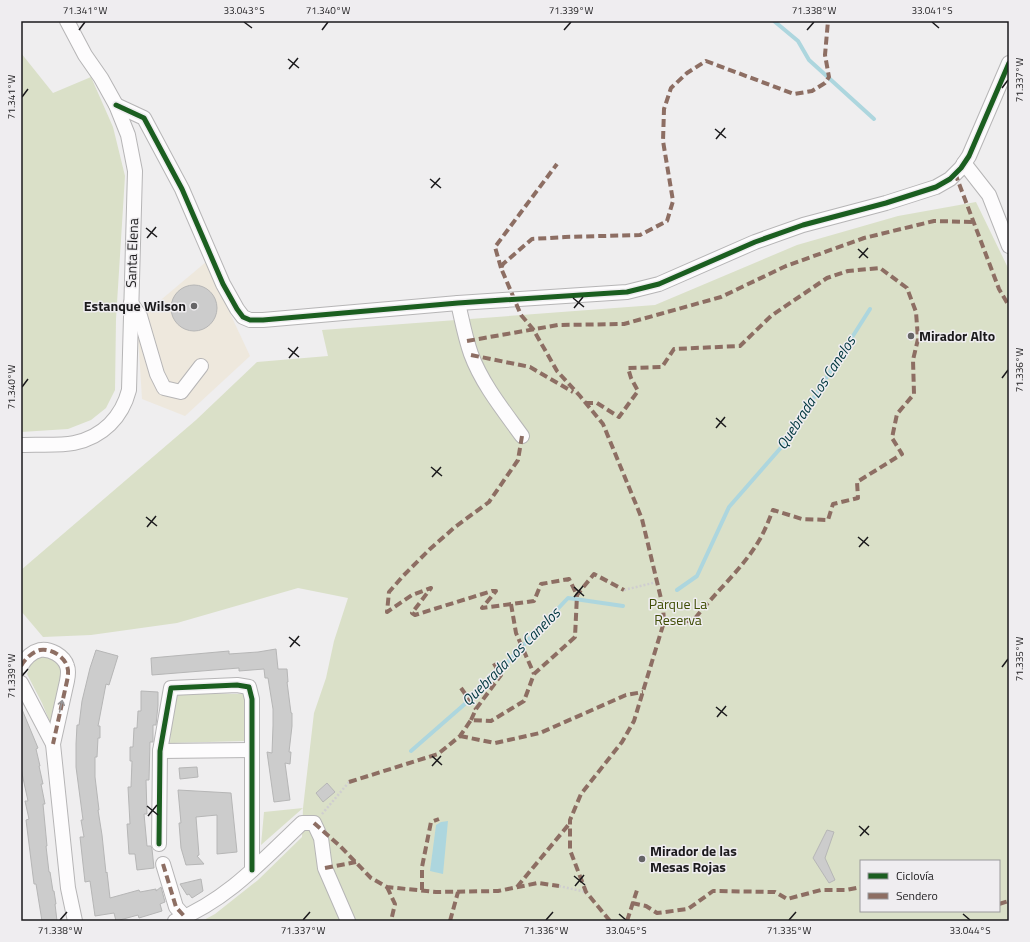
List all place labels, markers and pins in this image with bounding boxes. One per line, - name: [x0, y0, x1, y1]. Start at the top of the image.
- place label: Estanque Wilson: [84, 295, 186, 316]
- marker: Estanque Wilson: [189, 301, 199, 311]
- place label: Mirador Alto: [919, 325, 995, 346]
- marker: Mirador Alto: [906, 331, 916, 341]
- place label: Mirador de las Mesas Rojas: [650, 840, 737, 877]
- marker: Mirador de las Mesas Rojas: [637, 854, 647, 864]

